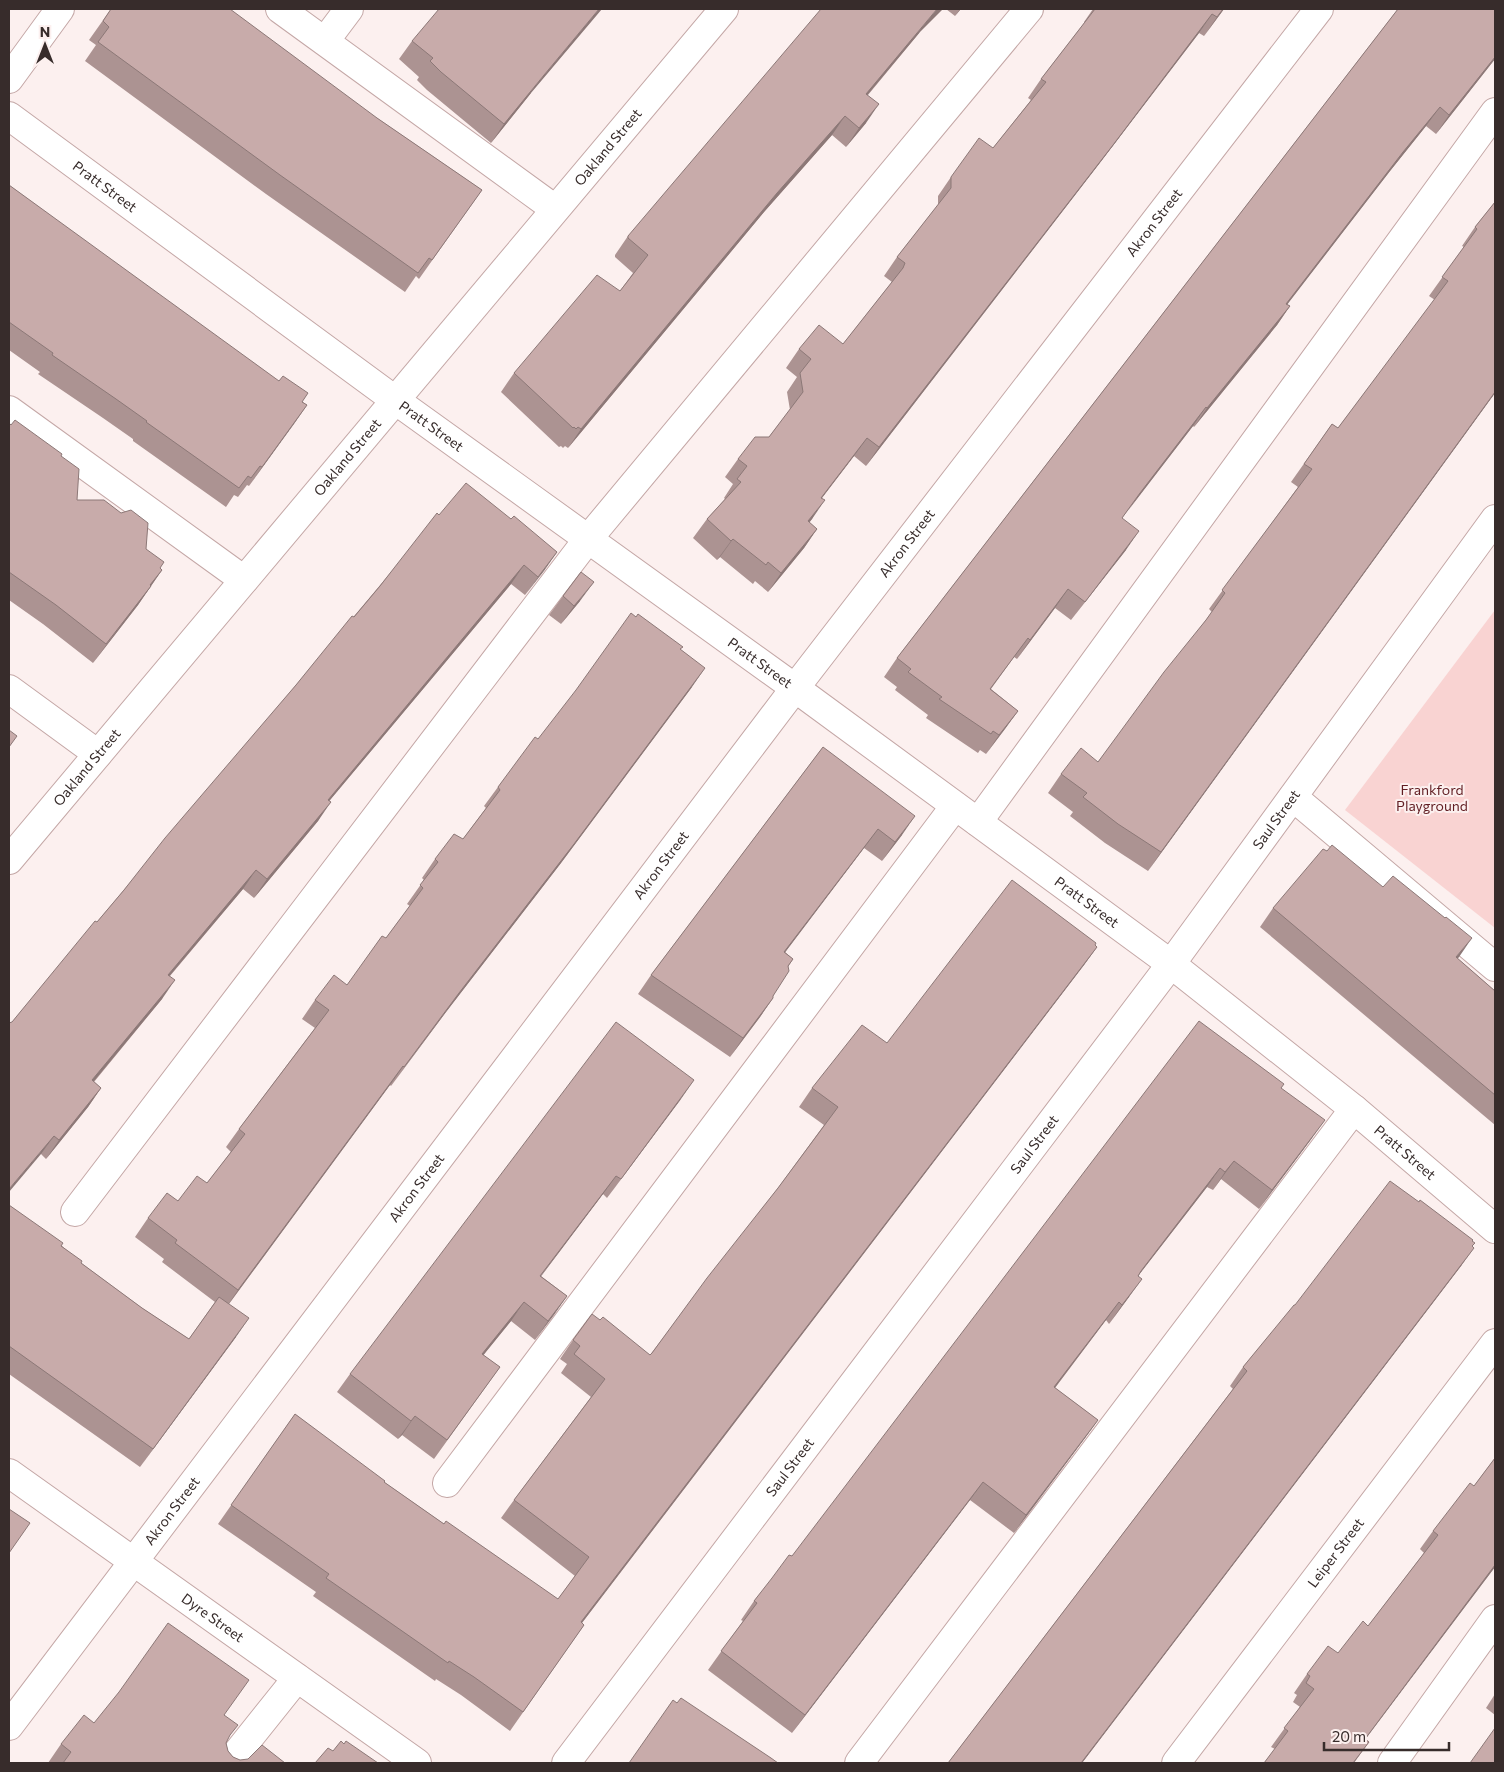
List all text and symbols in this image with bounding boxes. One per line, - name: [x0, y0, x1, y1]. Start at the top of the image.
- north arrow: [20, 20, 70, 70]
- text: N: [40, 23, 50, 40]
- street label: Oakland Street: [570, 105, 645, 189]
- street label: Pratt Street: [70, 157, 141, 215]
- street label: Akron Street: [1122, 185, 1186, 260]
- street label: Pratt Street: [396, 397, 467, 455]
- street label: Oakland Street: [310, 415, 384, 499]
- street label: Akron Street: [875, 505, 938, 580]
- street label: Pratt Street: [725, 633, 796, 691]
- street label: Oakland Street: [49, 725, 124, 809]
- park label: Frankford Playground: [1396, 781, 1468, 814]
- street label: Saul Street: [1249, 786, 1303, 852]
- street label: Akron Street: [629, 827, 692, 902]
- street label: Pratt Street: [1052, 873, 1123, 931]
- street label: Saul Street: [1006, 1111, 1062, 1177]
- street label: Pratt Street: [1371, 1121, 1440, 1183]
- street label: Akron Street: [385, 1150, 448, 1225]
- street label: Saul Street: [762, 1434, 817, 1500]
- street label: Akron Street: [140, 1473, 203, 1548]
- street label: Leiper Street: [1304, 1514, 1367, 1590]
- street label: Dyre Street: [179, 1589, 248, 1646]
- scale bar: [1324, 1720, 1449, 1752]
- text: 20 m: [1332, 1727, 1366, 1745]

